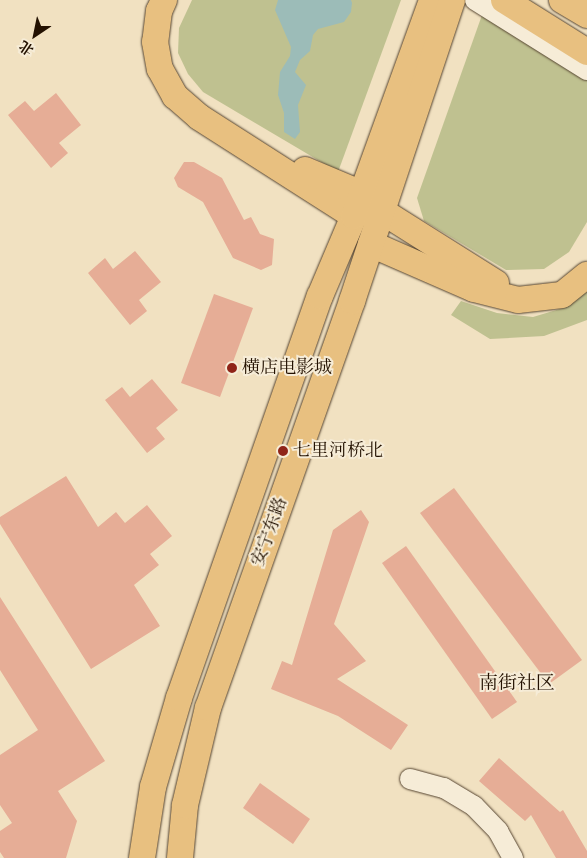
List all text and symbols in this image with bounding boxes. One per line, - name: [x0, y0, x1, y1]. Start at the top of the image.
- north arrow: [10, 10, 60, 60]
- text: 北: [17, 38, 36, 57]
- place label: 横店电影城: [242, 357, 332, 379]
- marker: 横店电影城: [226, 362, 238, 374]
- place label: 七里河桥北: [293, 440, 383, 462]
- marker: 七里河桥北: [277, 445, 289, 457]
- street label: 安宁东路: [248, 494, 292, 570]
- district label: 南街社区: [479, 674, 555, 696]

